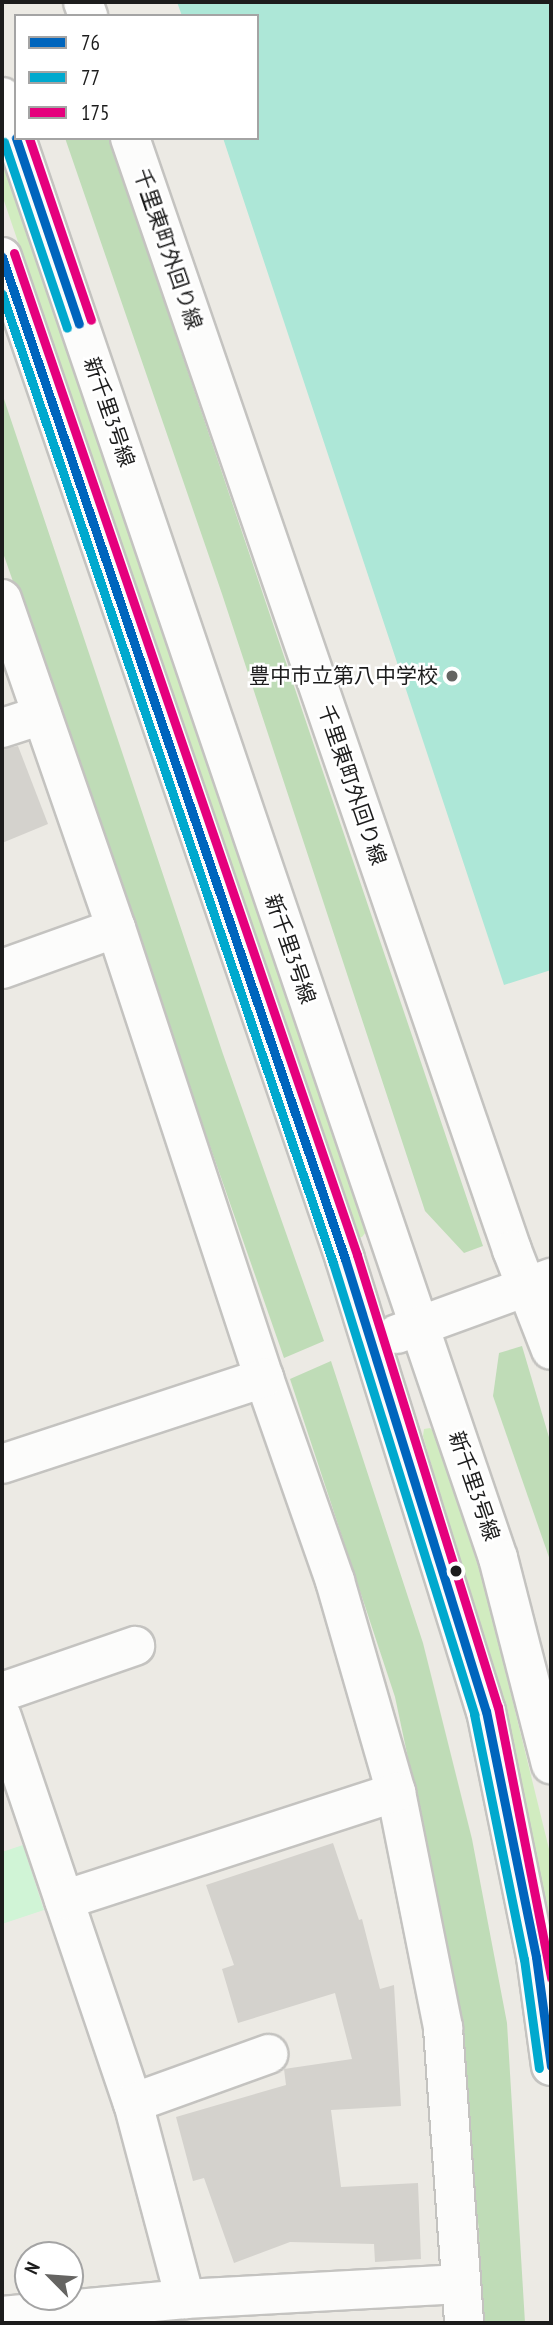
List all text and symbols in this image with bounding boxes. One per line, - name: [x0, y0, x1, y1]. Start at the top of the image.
- legend: [14, 14, 259, 140]
- text: 76: [81, 29, 100, 56]
- text: 77: [81, 64, 100, 91]
- text: 175: [81, 99, 109, 126]
- street label: 千里東町外回り線: [129, 165, 207, 333]
- street label: 新千里3号線: [78, 354, 140, 470]
- place label: 豊中市立第八中学校: [249, 663, 438, 689]
- marker: 豊中市立第八中学校: [444, 668, 460, 684]
- street label: 千里東町外回り線: [313, 701, 391, 869]
- street label: 新千里3号線: [259, 891, 321, 1007]
- street label: 新千里3号線: [443, 1428, 505, 1544]
- unlabelled marker: [449, 1564, 463, 1578]
- north arrow: [14, 2241, 84, 2311]
- text: N: [19, 2258, 45, 2278]

